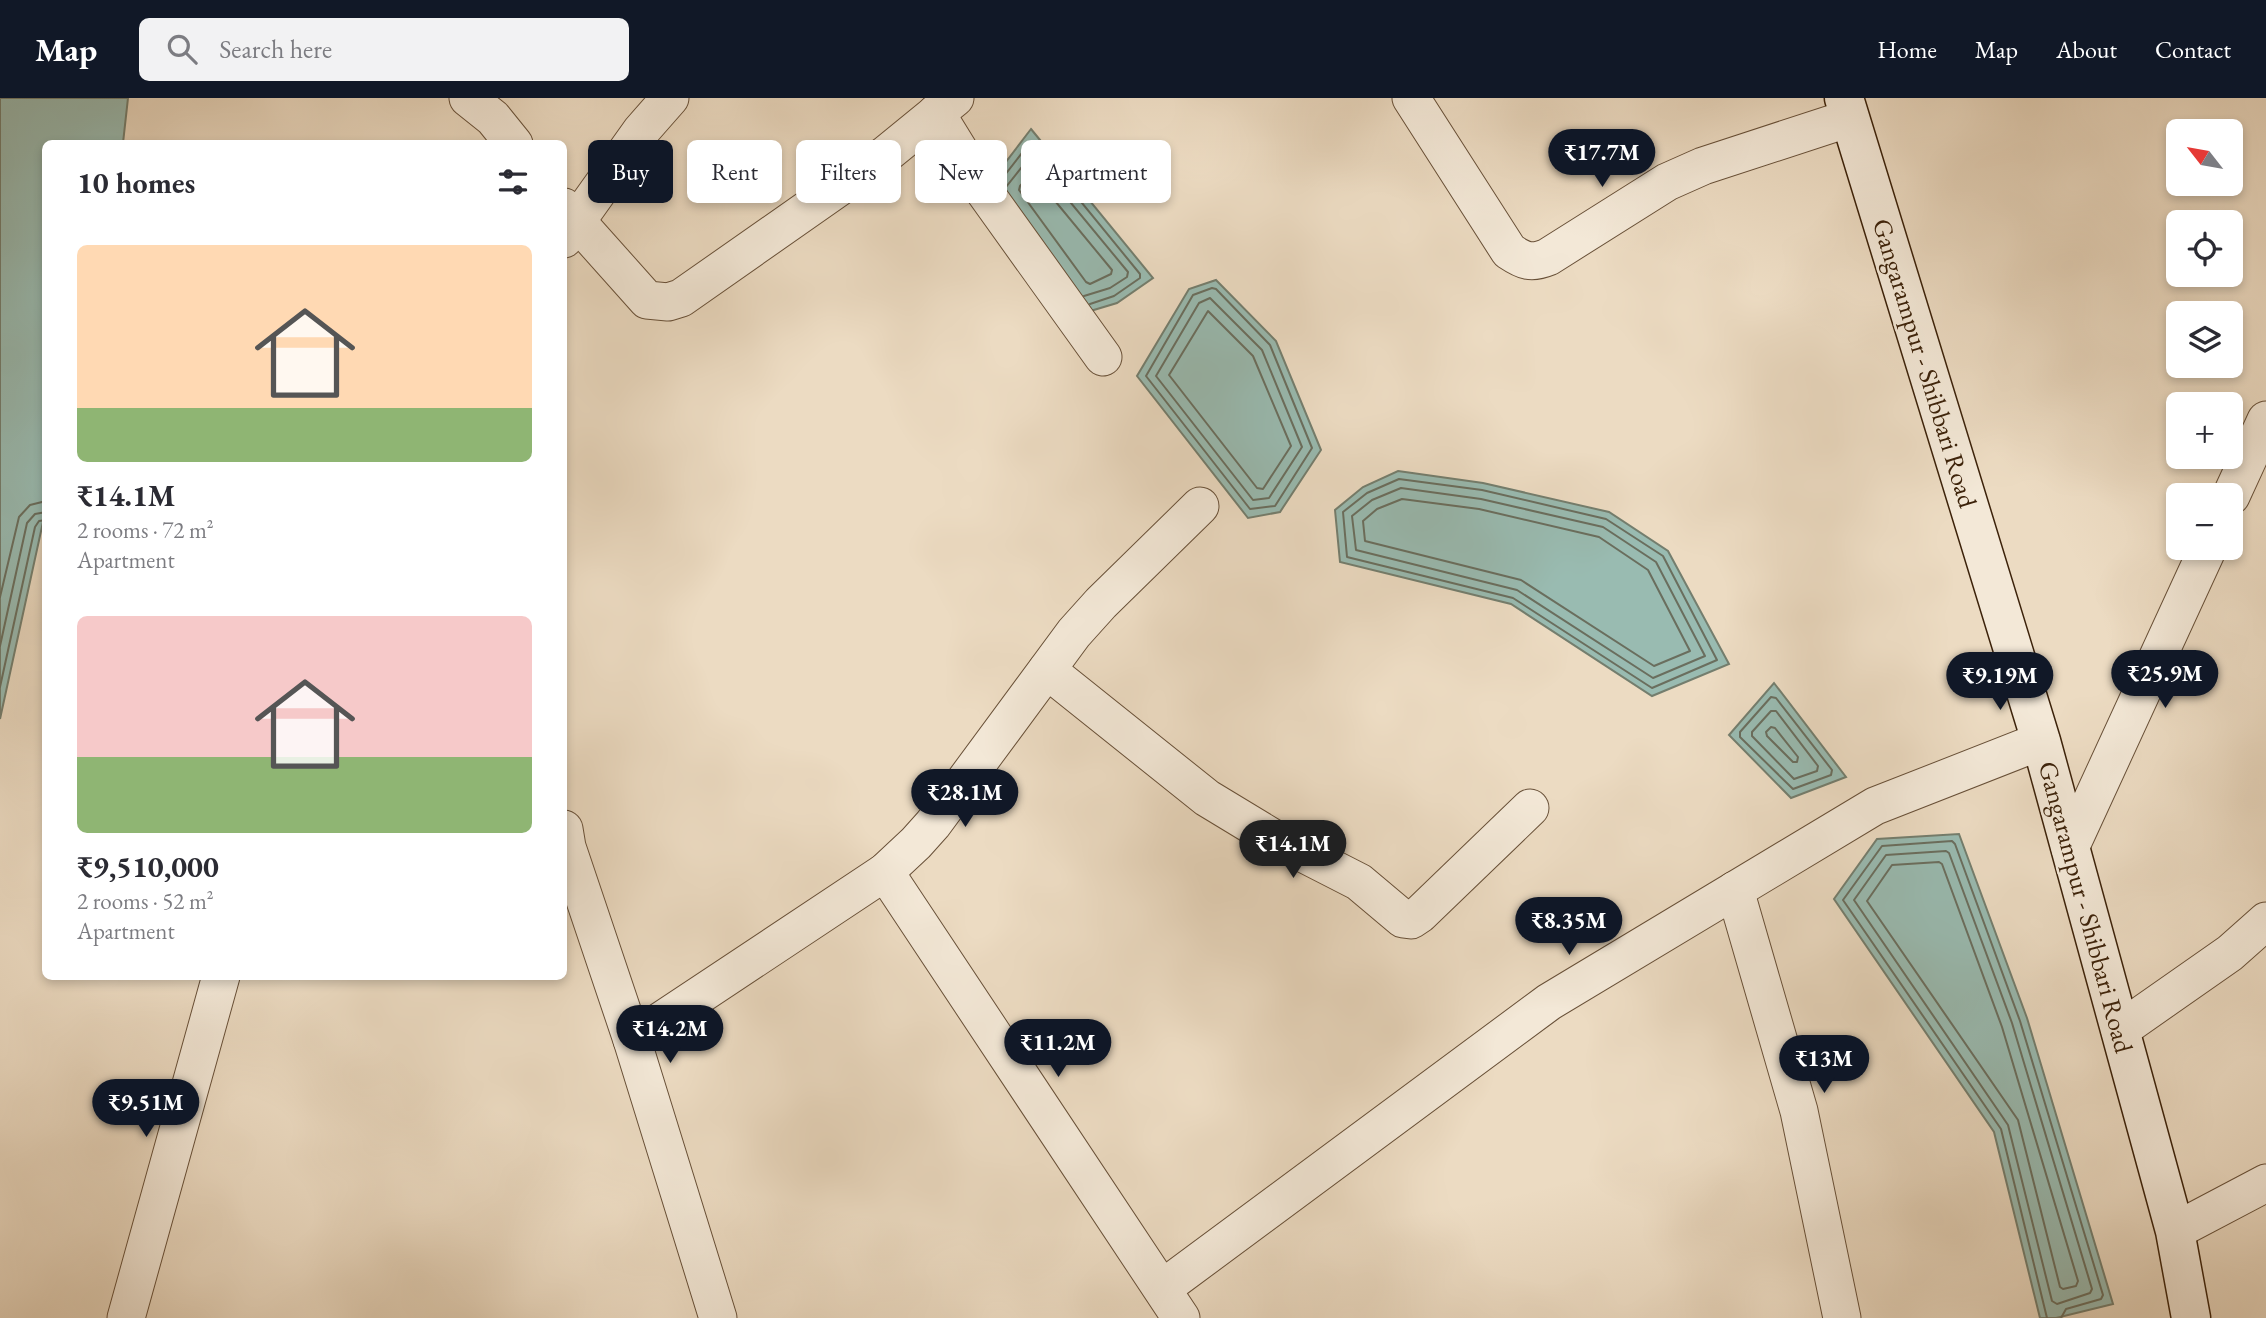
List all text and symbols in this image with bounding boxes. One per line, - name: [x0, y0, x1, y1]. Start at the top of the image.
- search box: [139, 18, 629, 81]
- text: Map: [35, 28, 97, 71]
- icon: search: [163, 30, 201, 68]
- text: Search here: [219, 32, 332, 66]
- text: Home: [1877, 34, 1937, 65]
- text: Map: [1975, 34, 2018, 65]
- text: About: [2056, 34, 2117, 65]
- text: Contact: [2155, 34, 2231, 65]
- north arrow: [2166, 119, 2244, 196]
- map controls: [2166, 119, 2243, 560]
- pin: ₹17.7M: [1545, 130, 1659, 189]
- text: ₹17.7M: [1564, 137, 1640, 167]
- chip: Buy: [588, 140, 673, 203]
- chip: Rent: [687, 140, 782, 203]
- chip: Filters: [796, 140, 901, 203]
- chip: New: [915, 140, 1007, 203]
- chip: Apartment: [1021, 140, 1171, 203]
- text: 10 homes: [77, 163, 195, 202]
- icon: filters: [494, 163, 532, 201]
- button: locate: [2166, 210, 2243, 287]
- street label: Gangarampur - Shibbari Road: [1865, 214, 1985, 512]
- icon: home: [242, 290, 368, 416]
- button: layers: [2166, 301, 2243, 378]
- button: +: [2166, 392, 2243, 469]
- text: ₹14.1M: [77, 476, 175, 515]
- button: −: [2166, 483, 2243, 560]
- text: 2 rooms · 72 m²: [77, 515, 214, 545]
- text: Apartment: [77, 545, 175, 575]
- pin: ₹25.9M: [2108, 650, 2222, 710]
- pin: ₹9.19M: [1943, 652, 2057, 712]
- text: ₹25.9M: [2127, 658, 2203, 688]
- text: ₹9.19M: [1962, 660, 2038, 690]
- icon: home: [242, 661, 368, 787]
- street label: Gangarampur - Shibbari Road: [2031, 757, 2142, 1057]
- pin: ₹28.1M: [908, 770, 1022, 829]
- text: ₹28.1M: [927, 777, 1003, 807]
- pin: ₹14.1M: [1236, 820, 1350, 880]
- text: ₹14.1M: [1255, 828, 1331, 858]
- text: ₹9,510,000: [77, 847, 219, 886]
- text: 2 rooms · 52 m²: [77, 886, 214, 916]
- pin: ₹8.35M: [1512, 898, 1626, 957]
- text: ₹8.35M: [1531, 905, 1607, 935]
- text: Apartment: [77, 916, 175, 946]
- pin: ₹14.2M: [613, 1006, 727, 1065]
- text: ₹14.2M: [632, 1013, 708, 1043]
- pin: ₹11.2M: [1001, 1020, 1115, 1079]
- text: ₹11.2M: [1020, 1027, 1096, 1057]
- pin: ₹13M: [1783, 1035, 1865, 1095]
- text: ₹13M: [1795, 1043, 1853, 1073]
- pin: ₹9.51M: [89, 1080, 203, 1139]
- text: ₹9.51M: [108, 1087, 184, 1117]

